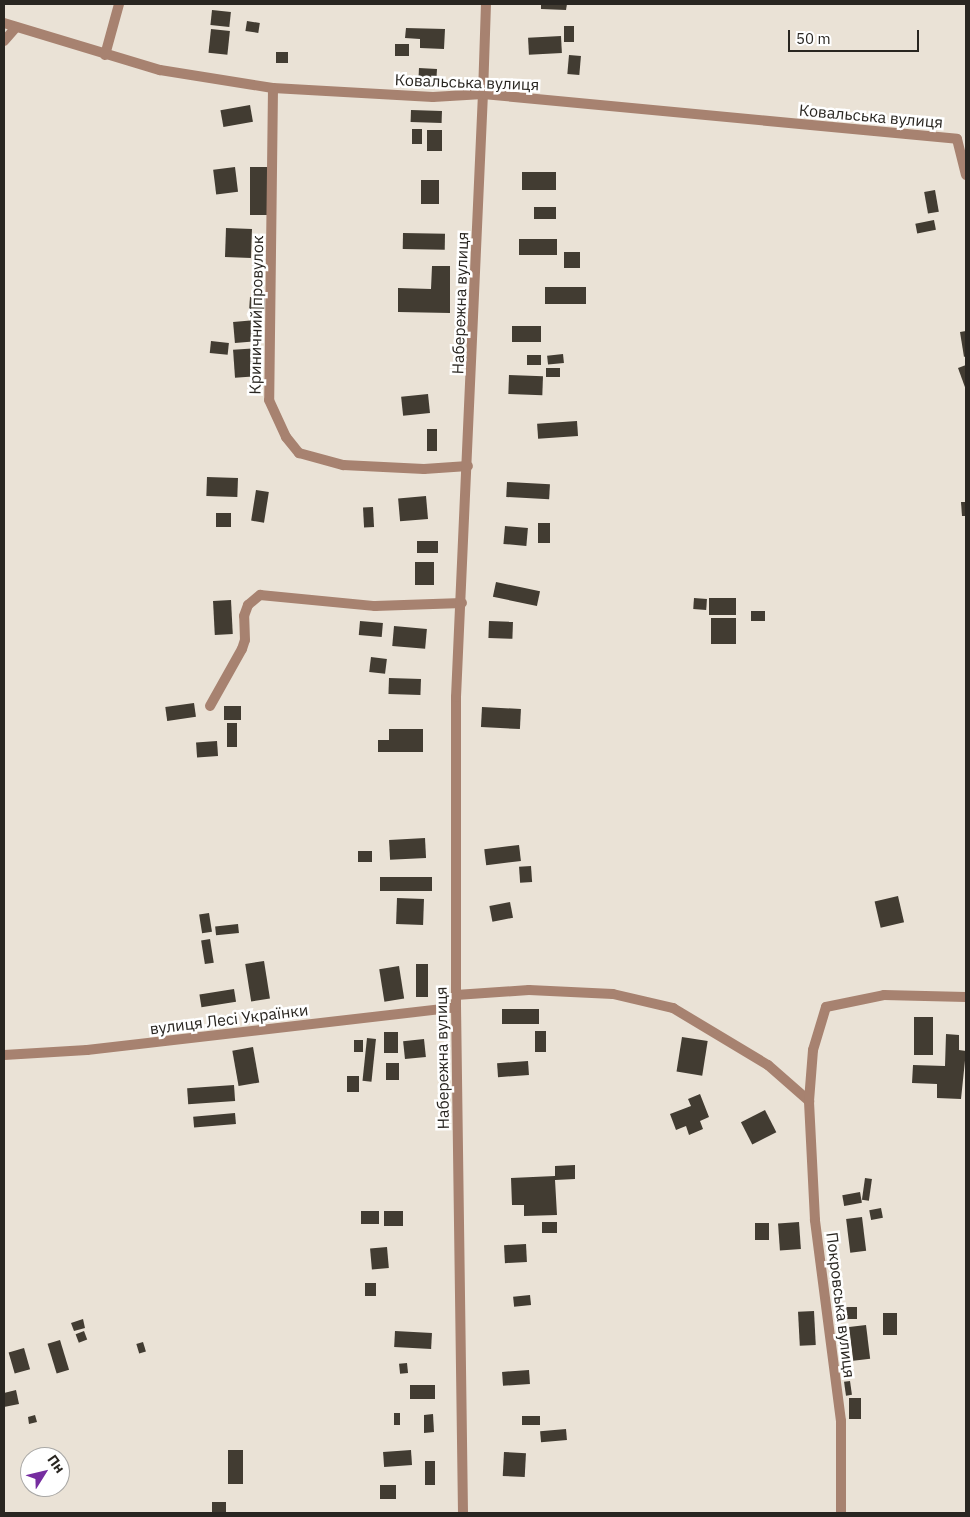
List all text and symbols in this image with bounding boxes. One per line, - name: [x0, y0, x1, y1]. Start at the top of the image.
- scale bar: [790, 20, 921, 52]
- text: 50 m: [796, 29, 831, 48]
- street label: Ковальська вулиця: [394, 70, 540, 94]
- street label: Ковальська вулиця: [798, 100, 944, 132]
- street label: Набережна вулиця: [448, 231, 472, 375]
- street label: Криничний провулок: [245, 235, 267, 395]
- street label: Набережна вулиця: [431, 986, 453, 1130]
- street label: вулиця Лесі Українки: [149, 1000, 309, 1038]
- street label: Покровська вулиця: [823, 1231, 859, 1379]
- north arrow: [20, 1447, 70, 1497]
- text: Пн: [44, 1451, 69, 1477]

